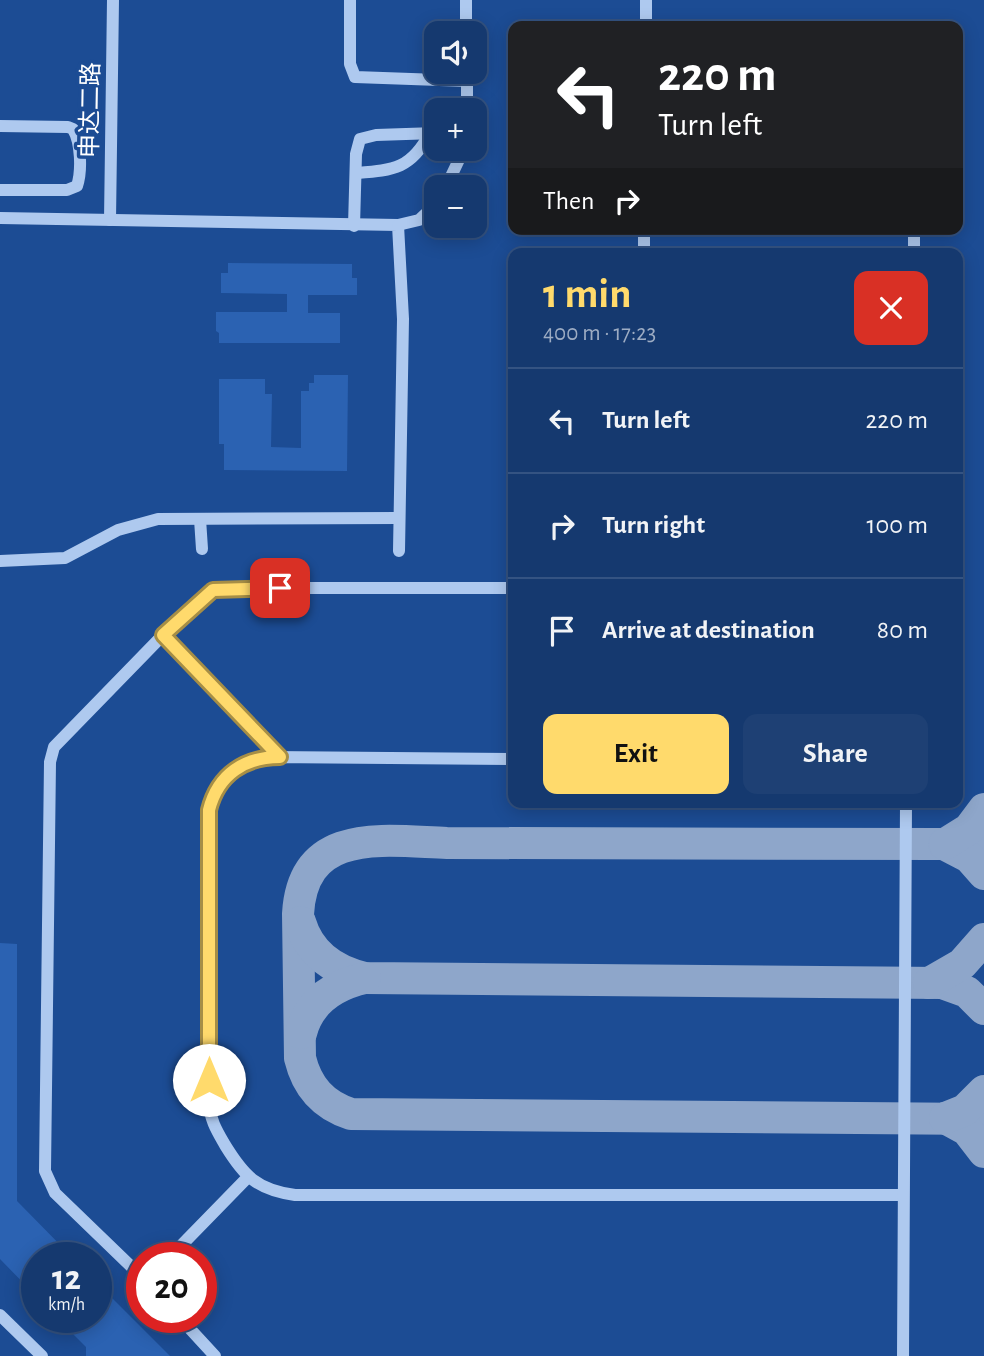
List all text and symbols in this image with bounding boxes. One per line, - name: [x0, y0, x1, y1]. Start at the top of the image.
- map controls: [424, 21, 487, 238]
- button: sound: [424, 21, 487, 84]
- icon: left: [543, 49, 634, 140]
- text: 220 m: [658, 51, 777, 100]
- street label: 申达二路: [76, 62, 104, 158]
- button: +: [424, 98, 487, 161]
- text: Turn left: [658, 109, 762, 141]
- button: −: [424, 175, 487, 238]
- icon: right: [608, 182, 646, 220]
- text: Then: [543, 188, 594, 214]
- button: close: [854, 271, 928, 345]
- text: 1 min: [543, 273, 632, 315]
- text: 400 m · 17:23: [543, 322, 656, 345]
- icon: left: [543, 402, 581, 440]
- text: Turn left: [602, 407, 690, 433]
- text: 220 m: [866, 407, 928, 433]
- icon: right: [543, 507, 581, 545]
- text: Turn right: [602, 512, 705, 538]
- text: 100 m: [867, 512, 928, 538]
- pin: [250, 558, 310, 618]
- icon: arrive: [261, 569, 299, 607]
- icon: arrive: [543, 612, 581, 650]
- text: Arrive at destination: [602, 617, 815, 643]
- text: 80 m: [877, 617, 928, 643]
- button: Exit: [543, 714, 729, 794]
- button: Share: [743, 714, 928, 794]
- position arrow: [172, 1043, 246, 1117]
- speed limit sign: 20: [126, 1242, 217, 1333]
- text: 12: [52, 1261, 81, 1296]
- text: km/h: [48, 1296, 85, 1314]

